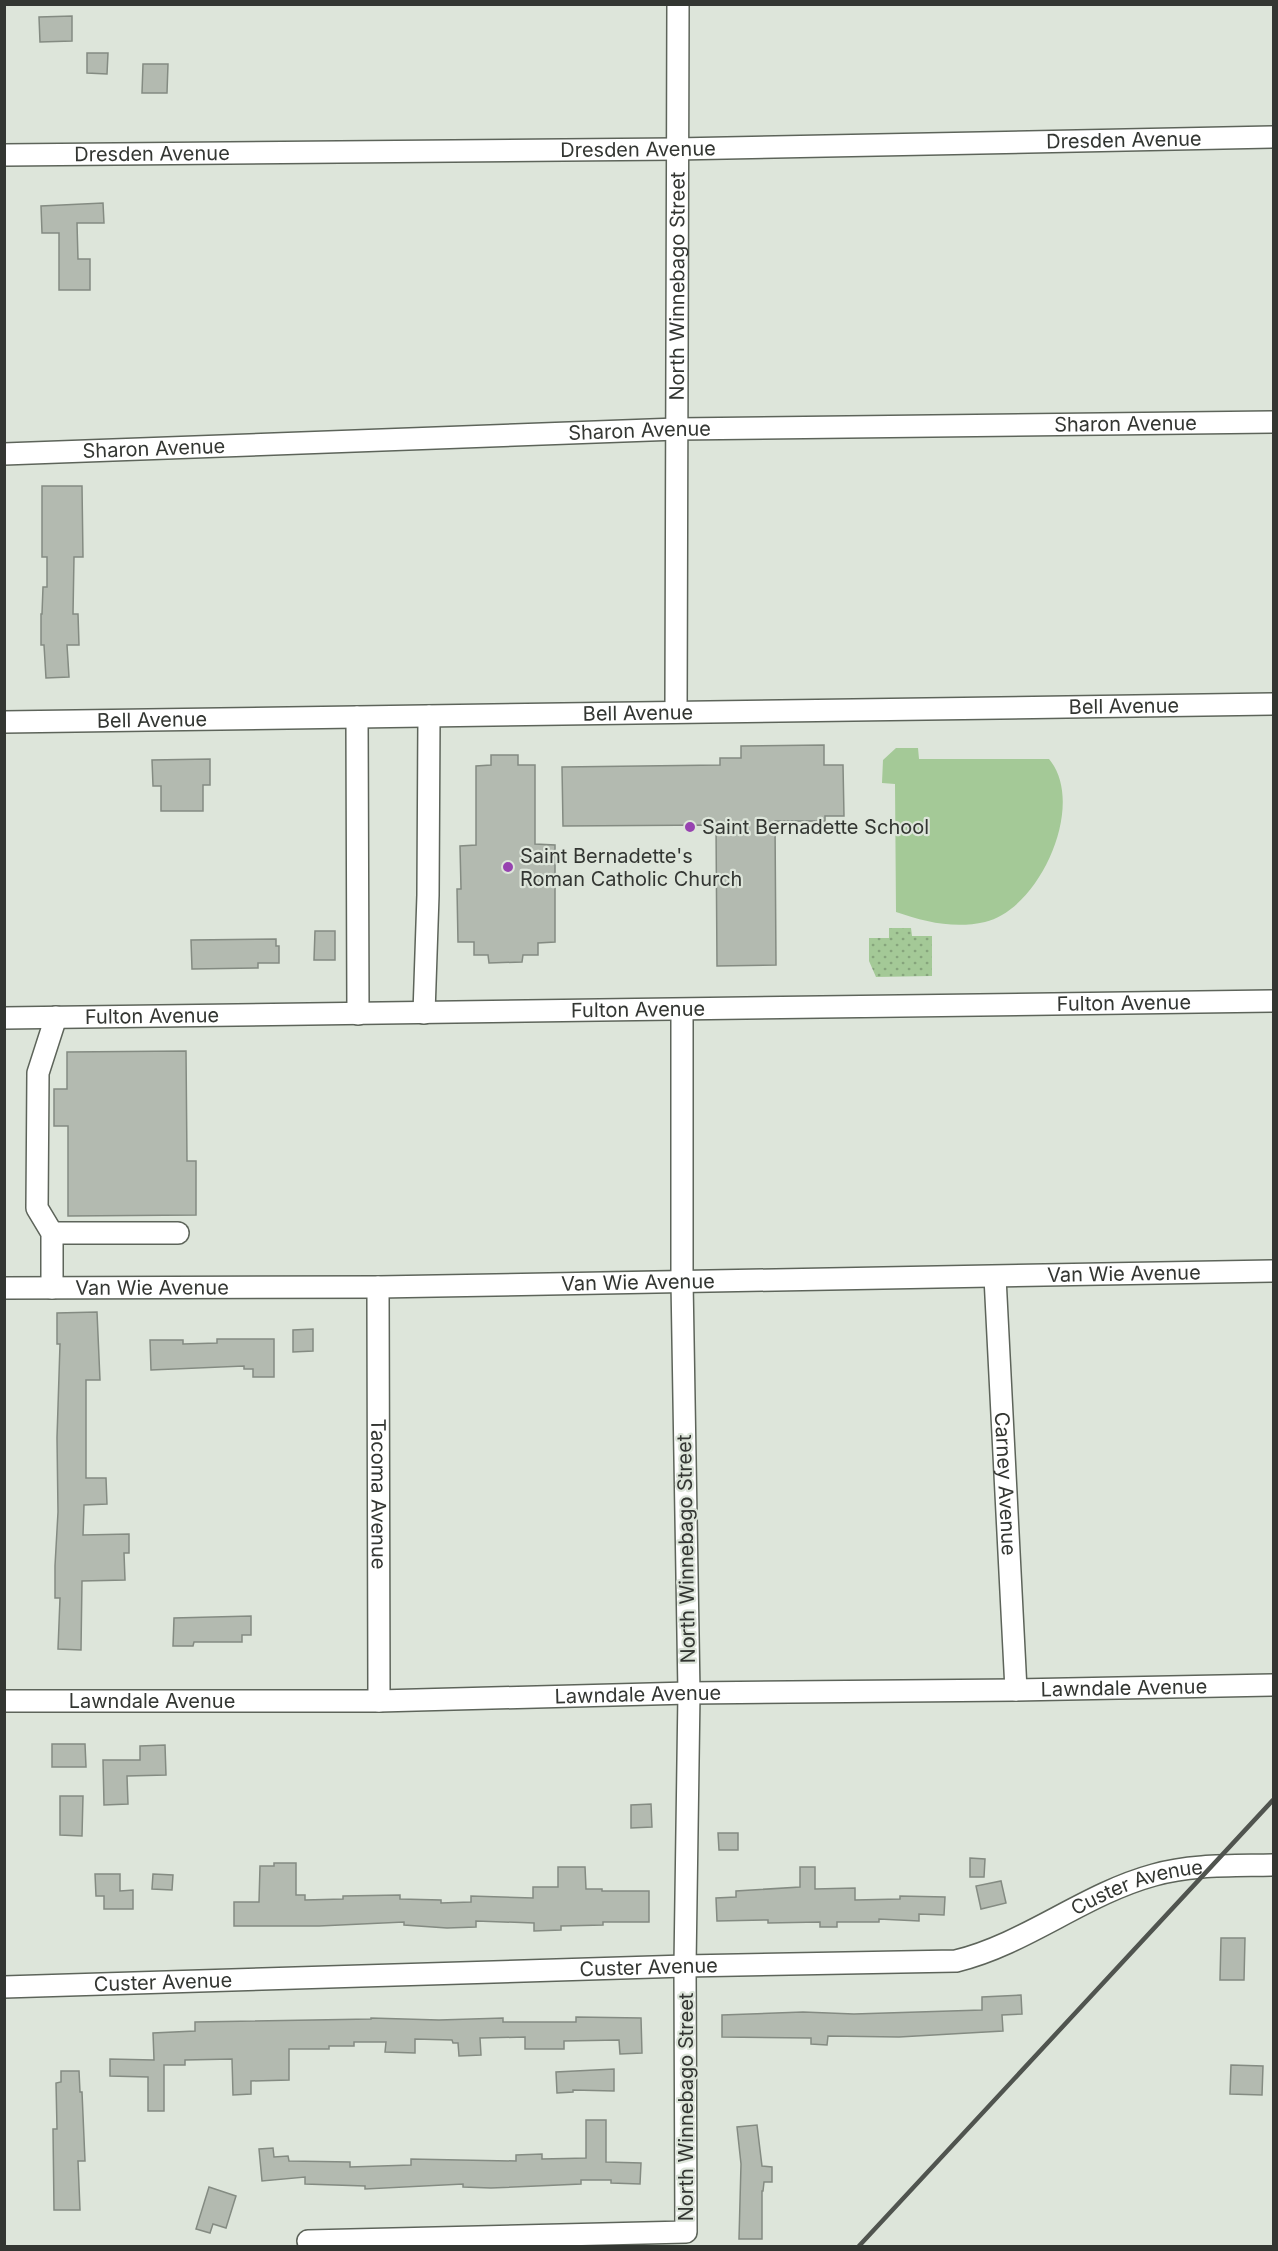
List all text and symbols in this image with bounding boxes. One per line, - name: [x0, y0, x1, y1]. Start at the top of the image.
- street label: Dresden Avenue: [1046, 126, 1202, 154]
- street label: Dresden Avenue: [560, 136, 716, 162]
- street label: Dresden Avenue: [74, 141, 230, 166]
- street label: North Winnebago Street: [665, 171, 690, 400]
- street label: Sharon Avenue: [1054, 411, 1197, 437]
- street label: Sharon Avenue: [568, 417, 711, 445]
- street label: Sharon Avenue: [82, 434, 226, 463]
- street label: Bell Avenue: [1069, 693, 1179, 719]
- street label: Bell Avenue: [583, 700, 693, 726]
- street label: Bell Avenue: [97, 707, 207, 733]
- place label: Saint Bernadette School: [702, 815, 929, 839]
- marker: Saint Bernadette School: [683, 820, 697, 834]
- place label: Saint Bernadette's Roman Catholic Church: [520, 844, 742, 891]
- marker: Saint Bernadette's Roman Catholic Church: [501, 860, 515, 874]
- street label: Fulton Avenue: [1057, 990, 1191, 1016]
- street label: Fulton Avenue: [571, 997, 705, 1022]
- street label: Fulton Avenue: [85, 1003, 219, 1029]
- street label: Van Wie Avenue: [1047, 1260, 1201, 1287]
- street label: Van Wie Avenue: [561, 1269, 715, 1296]
- street label: Van Wie Avenue: [75, 1275, 229, 1300]
- street label: Carney Avenue: [990, 1411, 1021, 1556]
- street label: Tacoma Avenue: [366, 1419, 391, 1569]
- street label: North Winnebago Street: [672, 1434, 700, 1664]
- street label: Lawndale Avenue: [1040, 1674, 1207, 1702]
- street label: Lawndale Avenue: [554, 1681, 721, 1708]
- street label: Lawndale Avenue: [69, 1689, 235, 1713]
- street label: Custer Avenue: [1067, 1855, 1204, 1920]
- street label: Custer Avenue: [579, 1953, 718, 1981]
- street label: Custer Avenue: [93, 1968, 233, 1996]
- street label: North Winnebago Street: [674, 1992, 698, 2221]

